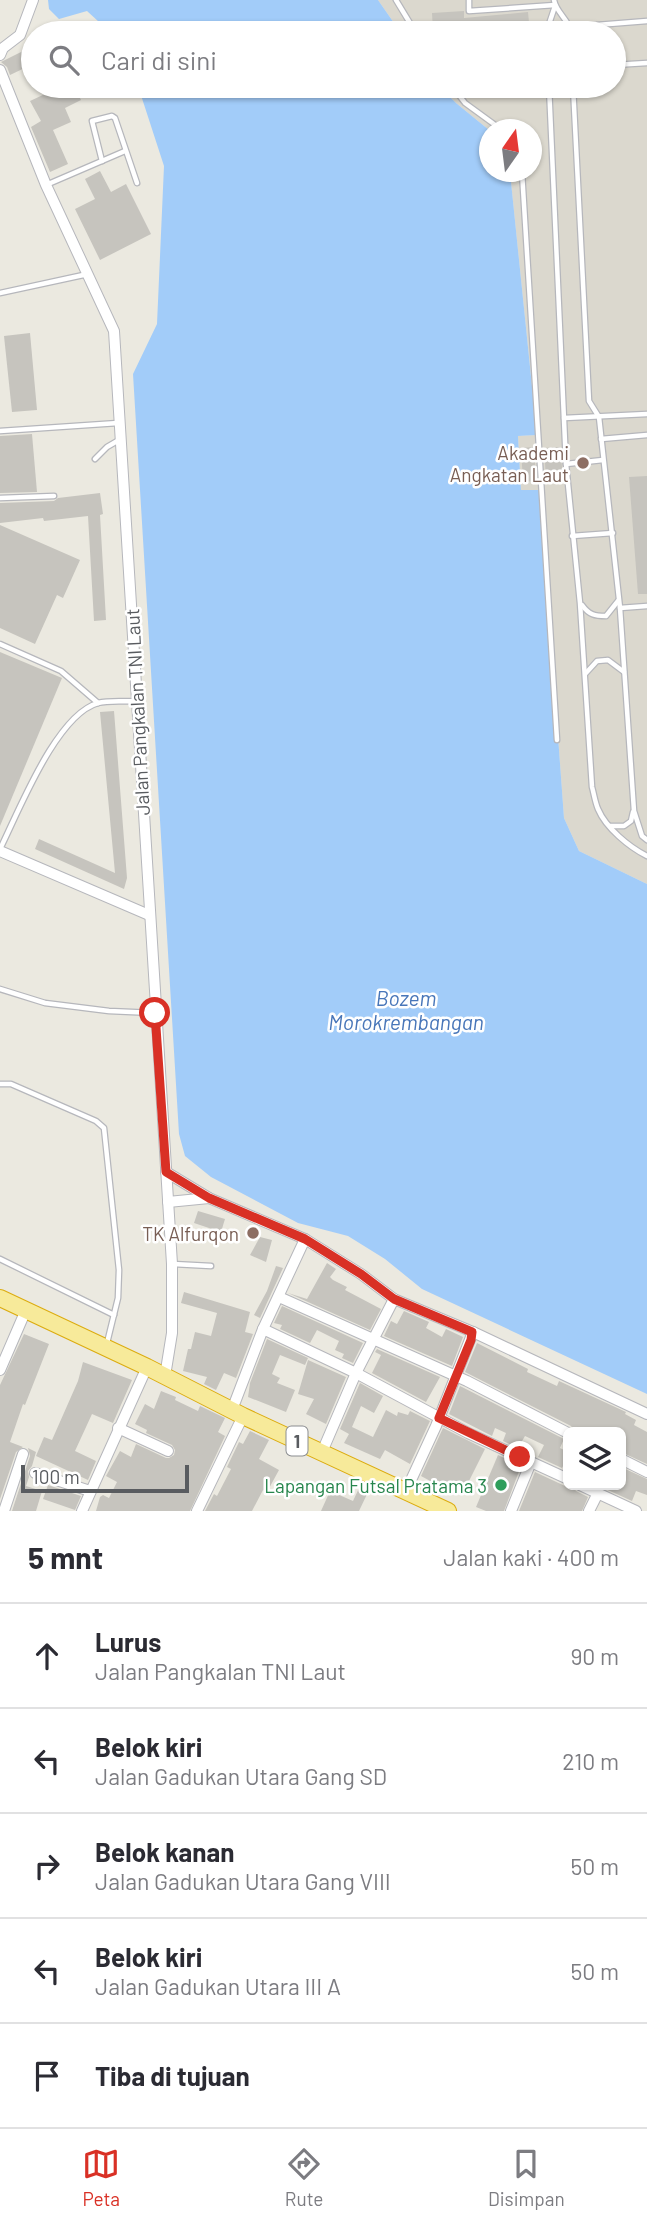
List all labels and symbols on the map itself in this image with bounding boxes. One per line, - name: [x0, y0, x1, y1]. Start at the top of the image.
- north arrow: [479, 119, 542, 182]
- place label: Akademi Angkatan Laut: [450, 441, 569, 486]
- marker: Akademi Angkatan Laut: [575, 455, 591, 471]
- street label: Jalan Pangkalan TNI Laut: [120, 608, 154, 816]
- water label: Bozem Morokrembangan: [328, 985, 484, 1034]
- route start: [139, 997, 170, 1028]
- place label: TK Alfurqon: [142, 1222, 239, 1245]
- marker: TK Alfurqon: [245, 1225, 261, 1241]
- road number: 1: [286, 1426, 308, 1456]
- route end: [504, 1441, 535, 1472]
- scale bar: [21, 1462, 189, 1494]
- place label: Lapangan Futsal Pratama 3: [264, 1474, 487, 1497]
- marker: Lapangan Futsal Pratama 3: [493, 1477, 509, 1493]

